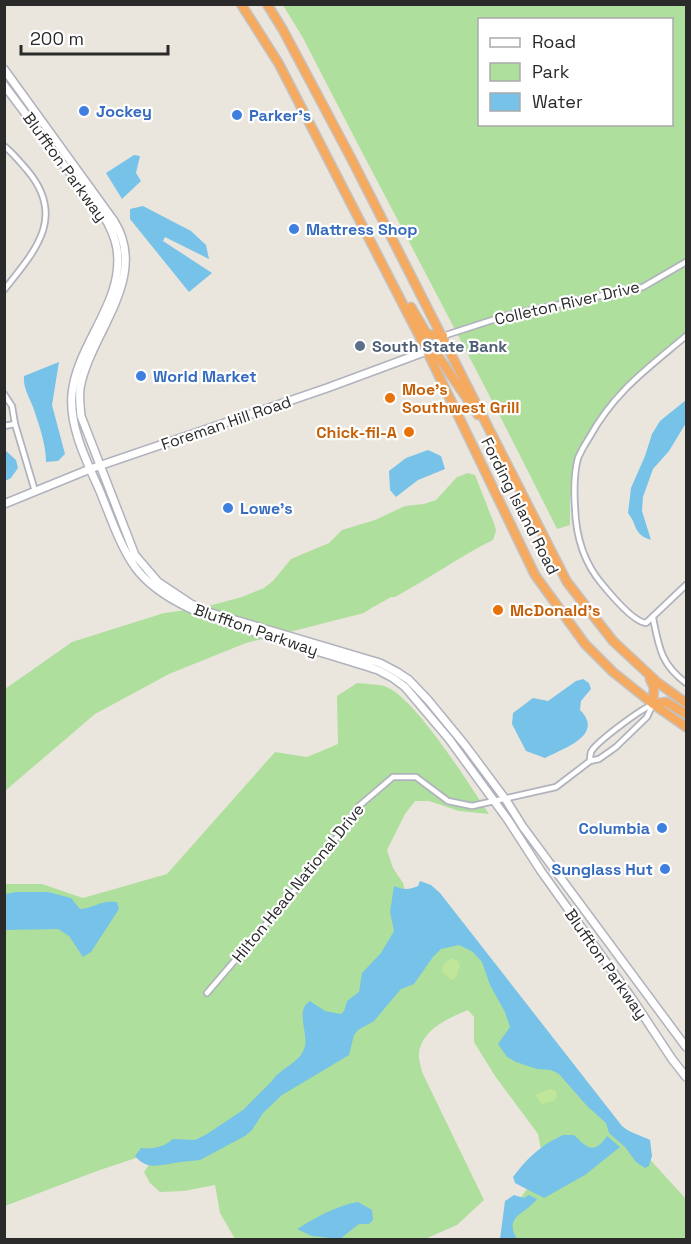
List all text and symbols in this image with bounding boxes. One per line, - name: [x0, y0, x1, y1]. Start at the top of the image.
- scale bar: [21, 18, 168, 56]
- legend: [478, 18, 673, 126]
- text: 200 m: [30, 27, 84, 50]
- text: Road: [532, 30, 576, 53]
- text: Park: [532, 60, 570, 83]
- text: Water: [532, 90, 583, 113]
- place label: Jockey: [96, 101, 152, 122]
- marker: Jockey: [77, 104, 91, 118]
- place label: Parker's: [249, 105, 311, 126]
- street label: Bluffton Parkway: [18, 108, 112, 226]
- marker: Parker's: [230, 108, 244, 122]
- place label: Mattress Shop: [306, 219, 418, 240]
- marker: Mattress Shop: [287, 222, 301, 236]
- street label: Colleton River Drive: [492, 276, 642, 330]
- place label: South State Bank: [372, 336, 507, 357]
- marker: South State Bank: [353, 339, 367, 353]
- place label: World Market: [153, 366, 256, 387]
- marker: World Market: [134, 369, 148, 383]
- place label: Moe's Southwest Grill: [402, 379, 520, 418]
- street label: Foreman Hill Road: [158, 391, 294, 455]
- marker: Moe's Southwest Grill: [383, 391, 397, 405]
- place label: Chick-fil-A: [316, 422, 397, 443]
- marker: Chick-fil-A: [402, 425, 416, 439]
- street label: Fording Island Road: [476, 434, 564, 578]
- place label: Lowe's: [240, 498, 293, 519]
- marker: Lowe's: [221, 501, 235, 515]
- street label: Bluffton Parkway: [191, 599, 321, 661]
- place label: McDonald's: [510, 600, 600, 621]
- marker: McDonald's: [491, 603, 505, 617]
- street label: Hilton Head National Drive: [227, 799, 369, 967]
- place label: Columbia: [578, 818, 650, 839]
- marker: Columbia: [655, 821, 669, 835]
- place label: Sunglass Hut: [551, 859, 653, 880]
- marker: Sunglass Hut: [658, 862, 672, 876]
- street label: Bluffton Parkway: [560, 905, 652, 1023]

